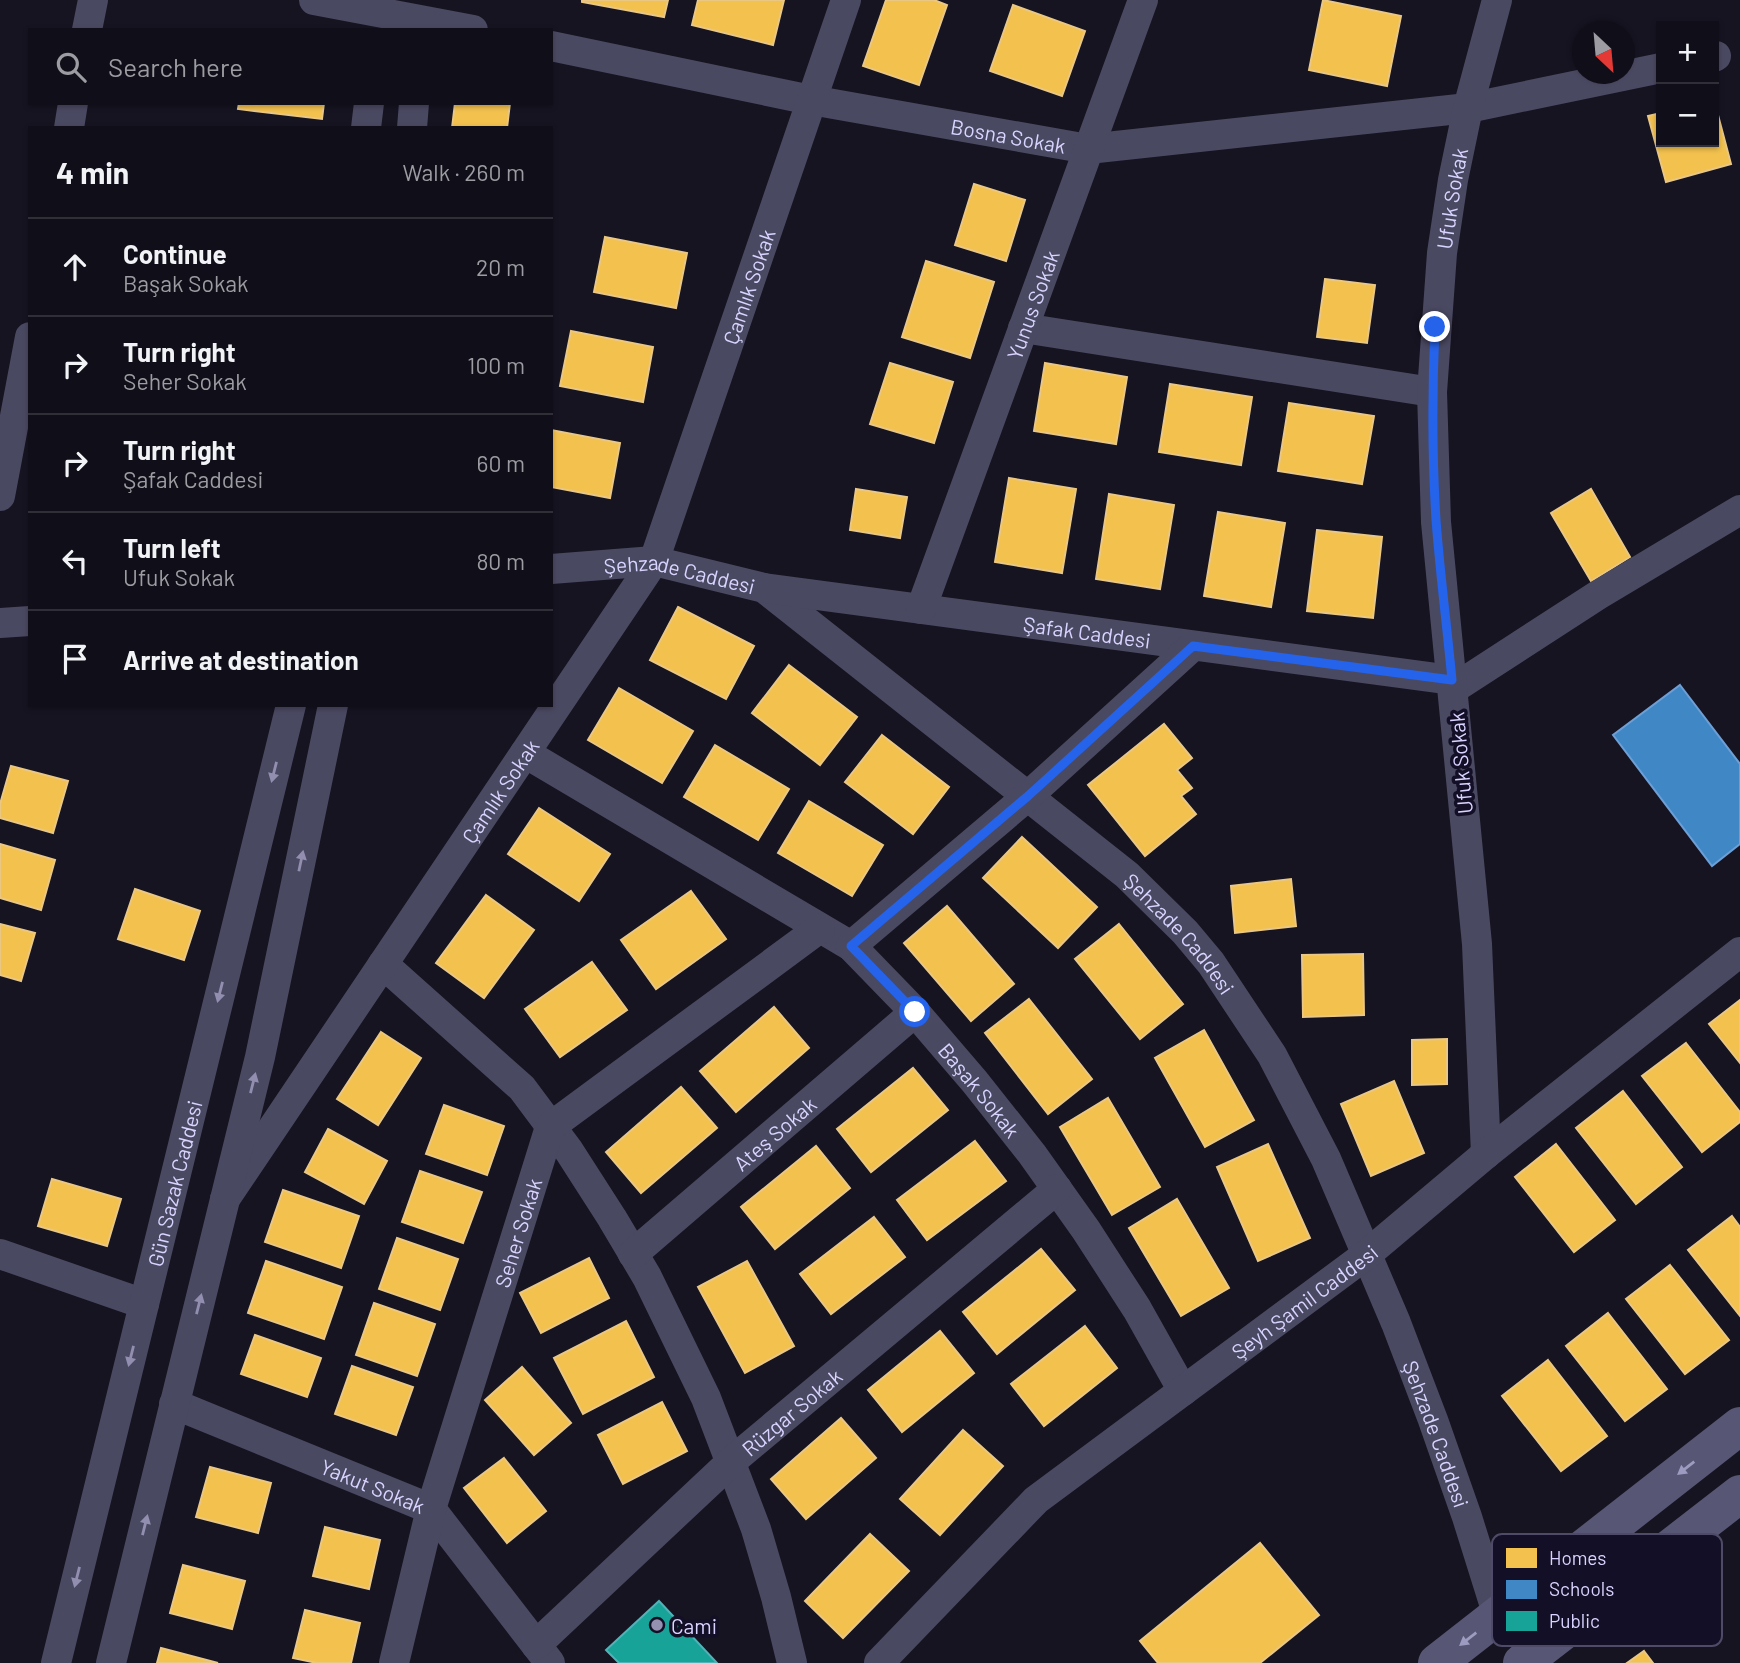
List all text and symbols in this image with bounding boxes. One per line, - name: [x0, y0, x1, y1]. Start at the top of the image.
- north arrow: [1572, 21, 1635, 84]
- map controls: [1656, 21, 1719, 147]
- button: +: [1656, 21, 1719, 84]
- search box: [28, 28, 553, 105]
- icon: search: [52, 48, 90, 86]
- text: Search here: [108, 51, 243, 82]
- button: −: [1656, 84, 1719, 147]
- street label: Bosna Sokak: [949, 112, 1068, 157]
- street label: Ufuk Sokak: [1430, 145, 1472, 251]
- text: 4 min: [56, 154, 129, 190]
- text: Walk · 260 m: [403, 158, 525, 186]
- street label: Çamlık Sokak: [717, 226, 779, 347]
- text: Continue: [123, 238, 227, 269]
- street label: Yunus Sokak: [1001, 246, 1063, 363]
- icon: ahead: [56, 248, 94, 286]
- text: 20 m: [476, 253, 525, 281]
- text: Başak Sokak: [123, 269, 249, 297]
- route end: [1419, 311, 1450, 342]
- text: Turn right: [123, 336, 236, 367]
- icon: right: [56, 346, 94, 384]
- text: 100 m: [467, 351, 525, 379]
- text: Seher Sokak: [123, 367, 247, 395]
- text: Turn right: [123, 434, 236, 465]
- icon: right: [56, 444, 94, 482]
- text: 60 m: [477, 449, 525, 477]
- text: Şafak Caddesi: [123, 465, 263, 493]
- text: Turn left: [123, 532, 221, 563]
- icon: left: [56, 542, 94, 580]
- text: 80 m: [476, 547, 525, 575]
- street label: Şehzade Caddesi: [603, 548, 758, 598]
- text: Ufuk Sokak: [123, 563, 235, 591]
- street label: Şafak Caddesi: [1022, 610, 1152, 652]
- icon: arrive: [56, 640, 94, 678]
- text: Arrive at destination: [123, 644, 359, 675]
- street label: Ufuk Sokak: [1443, 711, 1477, 815]
- street label: Çamlık Sokak: [456, 734, 543, 848]
- one-way arrow: [268, 761, 279, 783]
- one-way arrow: [295, 850, 306, 872]
- street label: Şehzade Caddesi: [1119, 867, 1240, 998]
- one-way arrow: [214, 982, 225, 1004]
- route start: [899, 996, 930, 1027]
- street label: Başak Sokak: [934, 1037, 1026, 1142]
- one-way arrow: [248, 1072, 259, 1094]
- street label: Ateş Sokak: [728, 1091, 820, 1175]
- street label: Gün Sazak Caddesi: [141, 1098, 206, 1269]
- street label: Seher Sokak: [488, 1175, 546, 1290]
- street label: Şeyh Şamil Caddesi: [1226, 1239, 1382, 1364]
- one-way arrow: [194, 1293, 205, 1315]
- one-way arrow: [125, 1345, 136, 1367]
- street label: Şehzade Caddesi: [1399, 1357, 1475, 1510]
- street label: Rüzgar Sokak: [736, 1363, 846, 1460]
- street label: Yakut Sokak: [317, 1453, 429, 1518]
- one-way arrow: [1678, 1461, 1696, 1476]
- one-way arrow: [140, 1514, 151, 1536]
- legend: [1492, 1534, 1722, 1646]
- text: Homes: [1549, 1546, 1606, 1569]
- one-way arrow: [71, 1566, 82, 1588]
- text: Schools: [1549, 1577, 1614, 1600]
- text: Public: [1549, 1609, 1600, 1632]
- place label: Cami: [671, 1613, 717, 1638]
- marker: Cami: [649, 1617, 665, 1633]
- one-way arrow: [1460, 1631, 1478, 1646]

